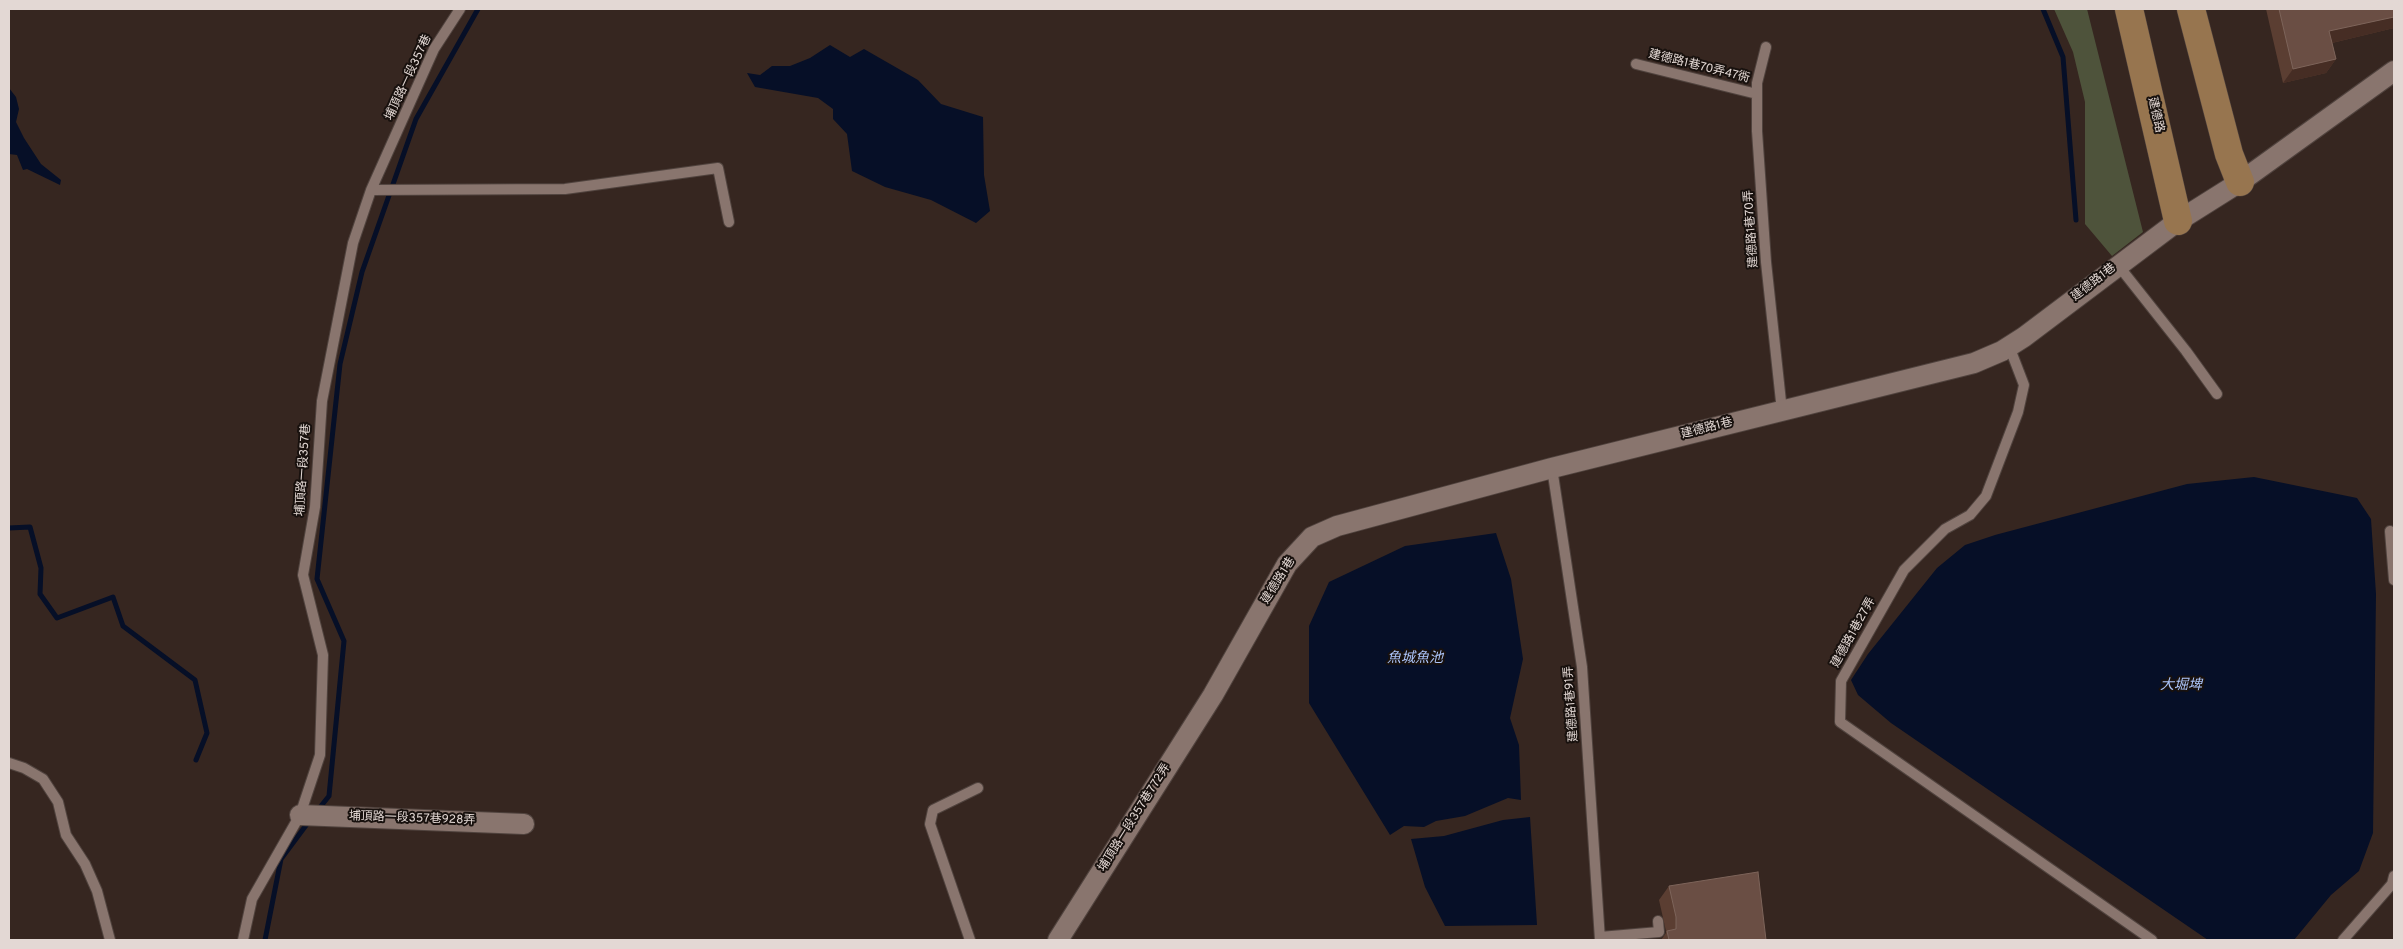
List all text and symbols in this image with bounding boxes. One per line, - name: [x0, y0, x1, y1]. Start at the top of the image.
- street label: 埔頂路一段357巷: [383, 33, 435, 123]
- street label: 建德路1巷70弄47衖: [1647, 47, 1751, 87]
- street label: 建德路: [2144, 96, 2166, 134]
- street label: 建德路1巷70弄: [1742, 190, 1762, 268]
- street label: 建德路1巷: [2069, 261, 2119, 305]
- street label: 建德路1巷: [1680, 416, 1734, 442]
- street label: 埔頂路一段357巷: [294, 423, 314, 517]
- street label: 建德路1巷: [1259, 555, 1299, 607]
- street label: 建德路1巷27弄: [1829, 595, 1879, 671]
- water label: 魚城魚池: [1387, 651, 1443, 667]
- street label: 建德路1巷91弄: [1562, 666, 1582, 742]
- water label: 大堀埤: [2160, 678, 2202, 694]
- street label: 埔頂路一段357巷772弄: [1096, 761, 1174, 875]
- street label: 埔頂路一段357巷928弄: [348, 810, 476, 828]

